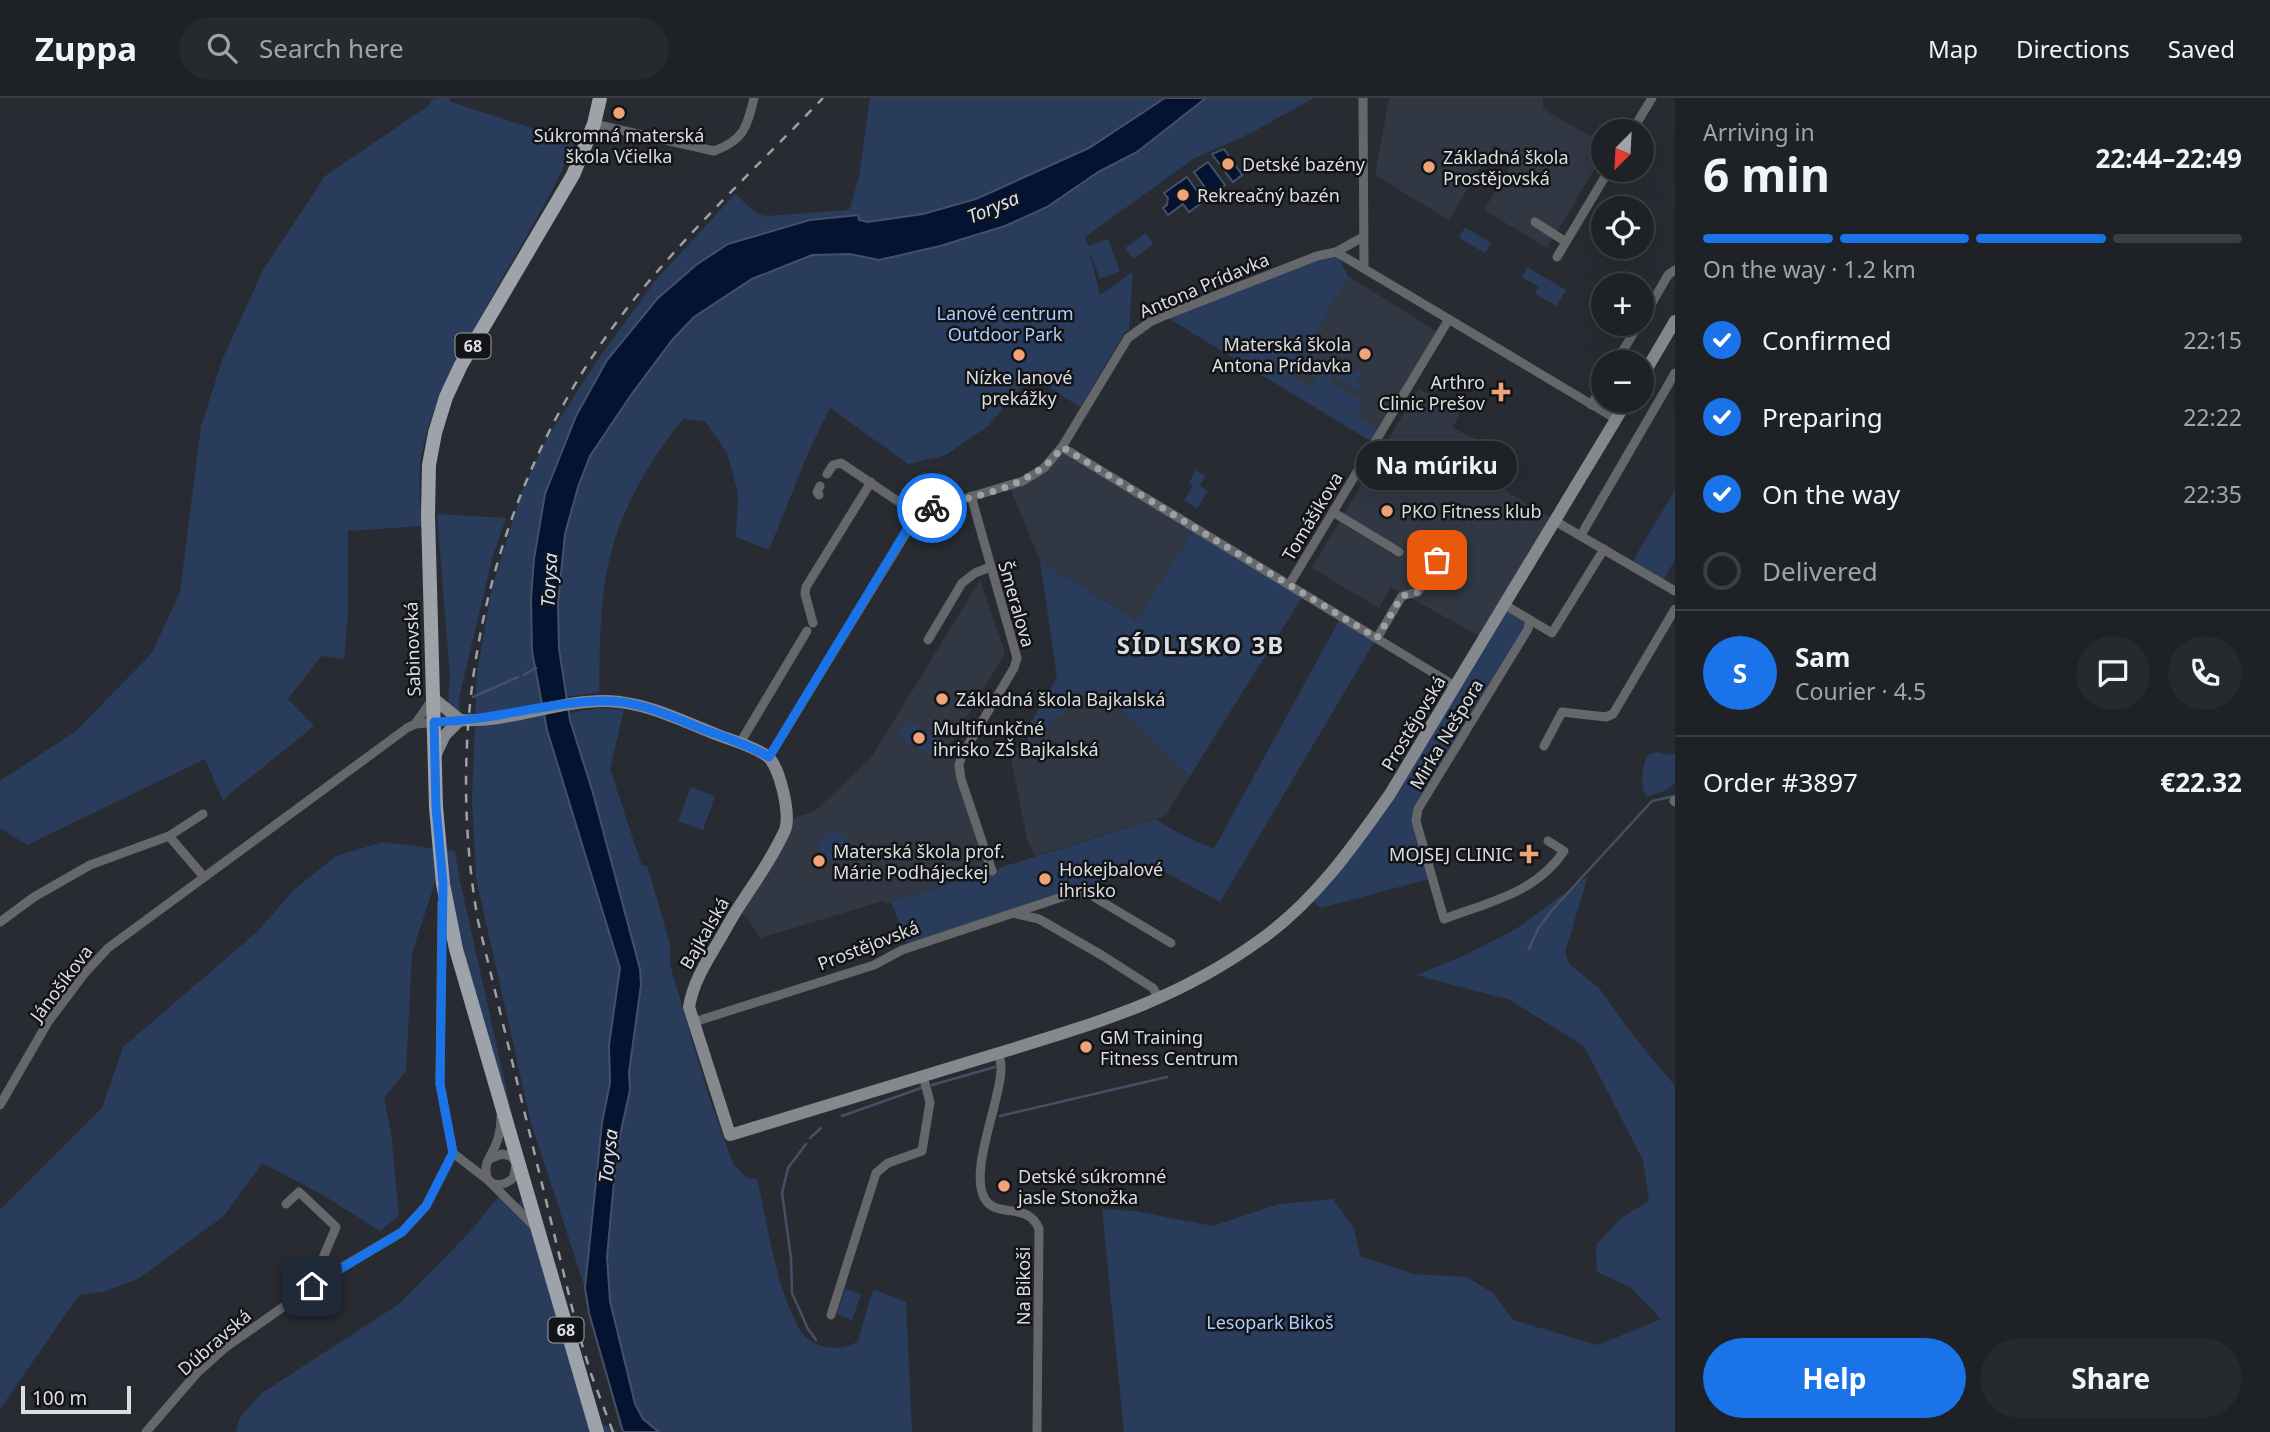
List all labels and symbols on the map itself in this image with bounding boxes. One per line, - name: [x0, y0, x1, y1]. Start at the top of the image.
- marker: Súkromná materská škola Včielka: [611, 105, 627, 121]
- north arrow: [1591, 119, 1654, 182]
- place label: Súkromná materská škola Včielka: [534, 123, 704, 168]
- place label: Základná škola Prostějovská: [1443, 145, 1569, 190]
- place label: Detské bazény: [1242, 152, 1366, 176]
- marker: Detské bazény: [1220, 156, 1236, 172]
- marker: Základná škola Prostějovská: [1421, 159, 1437, 175]
- place label: Rekreačný bazén: [1197, 183, 1340, 207]
- water label: Torysa: [963, 184, 1023, 230]
- marker: Rekreačný bazén: [1175, 187, 1191, 203]
- street label: Antona Prídavka: [1135, 247, 1273, 323]
- park label: Lanové centrum Outdoor Park: [937, 301, 1073, 346]
- place label: Materská škola Antona Prídavka: [1212, 332, 1351, 377]
- road number: 68: [456, 334, 490, 358]
- marker: Materská škola Antona Prídavka: [1357, 346, 1373, 362]
- marker: Nízke lanové prekážky: [1011, 347, 1027, 363]
- place label: Nízke lanové prekážky: [966, 365, 1072, 410]
- place label: Arthro Clinic Prešov: [1379, 370, 1486, 415]
- marker: Arthro Clinic Prešov: [1491, 382, 1511, 402]
- callout: Na múriku: [1356, 441, 1518, 490]
- street label: Tomášikova: [1276, 467, 1348, 565]
- courier: [897, 473, 967, 543]
- place label: PKO Fitness klub: [1401, 499, 1542, 523]
- marker: PKO Fitness klub: [1379, 503, 1395, 519]
- pin: [1407, 530, 1467, 590]
- water label: Torysa: [535, 552, 563, 608]
- street label: Šmeralova: [993, 558, 1041, 650]
- street label: Sabinovská: [398, 601, 426, 697]
- district label: SÍDLISKO 3B: [1117, 628, 1285, 661]
- street label: Prostějovská: [1375, 671, 1451, 775]
- street label: Mirka Nešpora: [1404, 675, 1488, 793]
- place label: Základná škola Bajkalská: [956, 687, 1165, 711]
- marker: Základná škola Bajkalská: [934, 691, 950, 707]
- place label: Multifunkčné ihrisko ZŠ Bajkalská: [933, 716, 1099, 761]
- marker: Multifunkčné ihrisko ZŠ Bajkalská: [911, 730, 927, 746]
- place label: Materská škola prof. Márie Podhájeckej: [833, 839, 1005, 884]
- place label: MOJSEJ CLINIC: [1389, 842, 1513, 866]
- marker: MOJSEJ CLINIC: [1519, 844, 1539, 864]
- marker: Materská škola prof. Márie Podhájeckej: [811, 853, 827, 869]
- place label: Hokejbalové ihrisko: [1059, 857, 1163, 902]
- marker: Hokejbalové ihrisko: [1037, 871, 1053, 887]
- street label: Bajkalská: [674, 893, 734, 973]
- street label: Prostějovská: [814, 915, 922, 975]
- street label: Jánošíkova: [23, 940, 98, 1028]
- place label: GM Training Fitness Centrum: [1100, 1025, 1238, 1070]
- marker: GM Training Fitness Centrum: [1078, 1039, 1094, 1055]
- water label: Torysa: [592, 1127, 624, 1184]
- place label: Detské súkromné jasle Stonožka: [1017, 1164, 1166, 1209]
- marker: Detské súkromné jasle Stonožka: [996, 1178, 1012, 1194]
- street label: Na Bikoši: [1011, 1247, 1035, 1325]
- pin: [282, 1256, 342, 1316]
- street label: Dúbravská: [172, 1303, 256, 1381]
- park label: Lesopark Bikoš: [1206, 1310, 1334, 1334]
- road number: 68: [548, 1318, 584, 1342]
- scale bar: [21, 1383, 131, 1415]

